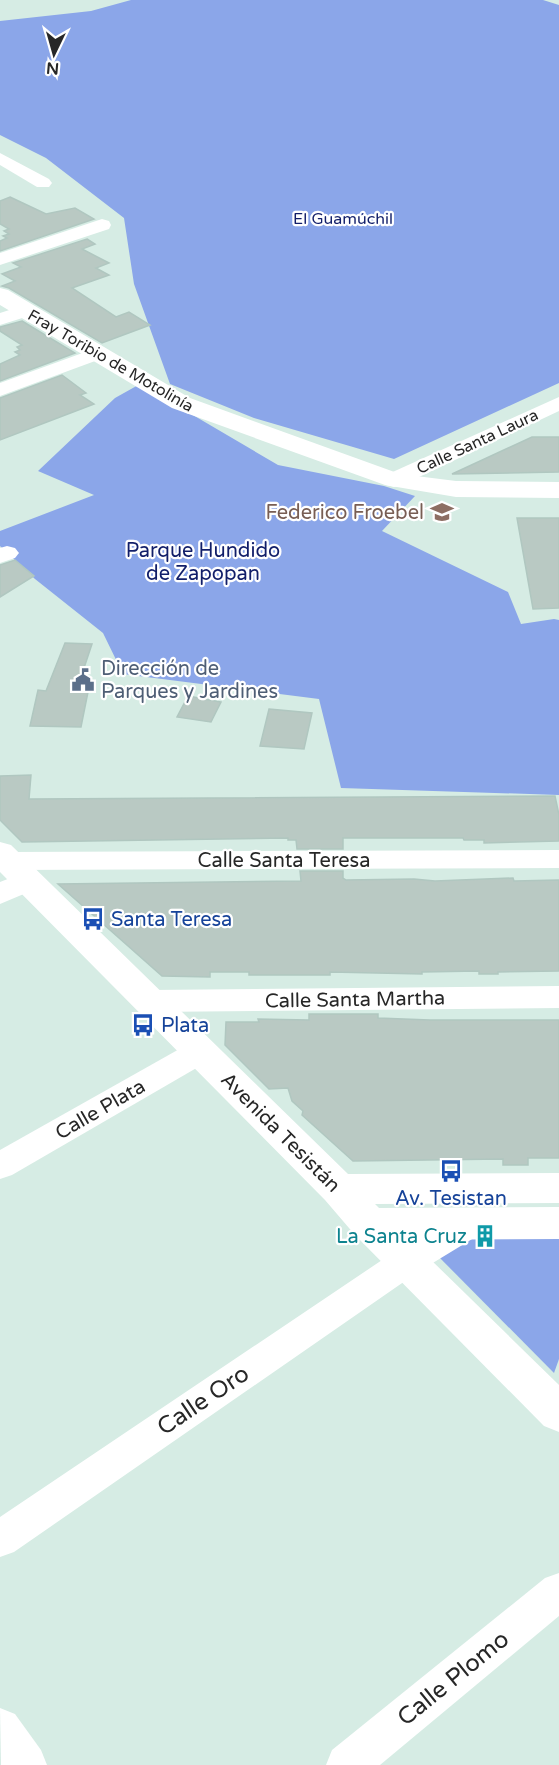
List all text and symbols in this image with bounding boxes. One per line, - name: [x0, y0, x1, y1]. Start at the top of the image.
- north arrow: [24, 24, 84, 84]
- text: N: [46, 57, 60, 78]
- park label: El Guamúchil: [293, 209, 393, 229]
- street label: Fray Toribio de Motolinía: [24, 305, 197, 417]
- street label: Calle Santa Laura: [413, 405, 541, 479]
- school or university icon: Federico Froebel: [429, 499, 455, 525]
- place label: Federico Froebel: [265, 501, 424, 525]
- park label: Parque Hundido de Zapopan: [126, 539, 280, 586]
- place label: Dirección de Parques y Jardines: [101, 657, 278, 704]
- public building icon: Dirección de Parques y Jardines: [70, 667, 96, 693]
- street label: Calle Santa Teresa: [198, 849, 370, 873]
- bus stop icon: Santa Teresa: [80, 906, 106, 932]
- place label: Santa Teresa: [111, 908, 232, 932]
- street label: Calle Santa Martha: [265, 986, 445, 1014]
- bus stop icon: Plata: [130, 1012, 156, 1038]
- place label: Plata: [161, 1014, 209, 1038]
- street label: Avenida Tesistán: [215, 1068, 345, 1198]
- street label: Calle Plata: [51, 1075, 150, 1145]
- bus stop icon: Av. Tesistan: [438, 1158, 464, 1184]
- place label: Av. Tesistan: [395, 1187, 507, 1211]
- building icon: La Santa Cruz: [472, 1223, 498, 1249]
- place label: La Santa Cruz: [336, 1225, 467, 1249]
- street label: Calle Oro: [152, 1359, 255, 1442]
- street label: Calle Plomo: [392, 1625, 515, 1732]

